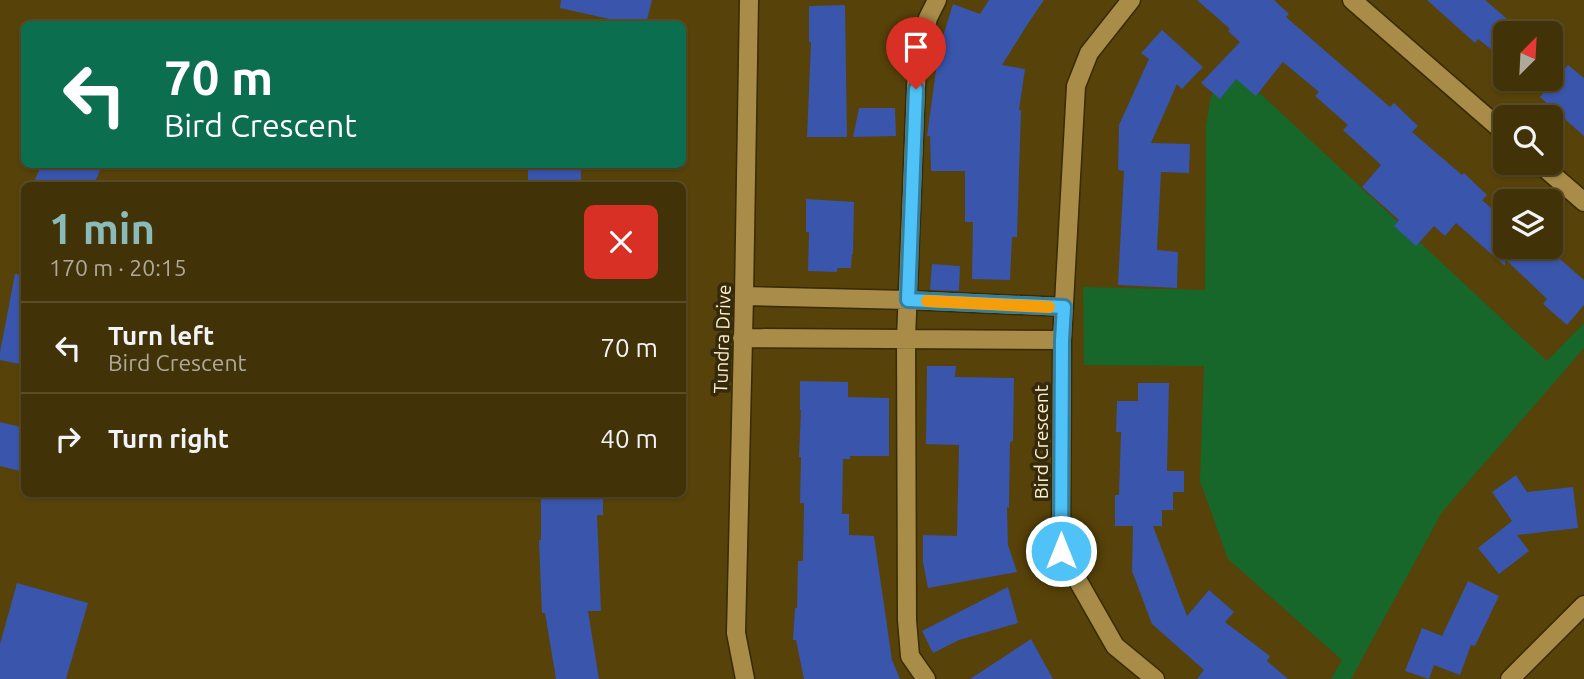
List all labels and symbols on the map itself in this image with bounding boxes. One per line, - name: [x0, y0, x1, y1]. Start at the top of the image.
- pin: [886, 17, 946, 89]
- north arrow: [1493, 21, 1563, 91]
- street label: Tundra Drive: [709, 284, 735, 394]
- street label: Bird Crescent: [1030, 384, 1052, 499]
- position arrow: [1024, 514, 1098, 588]

